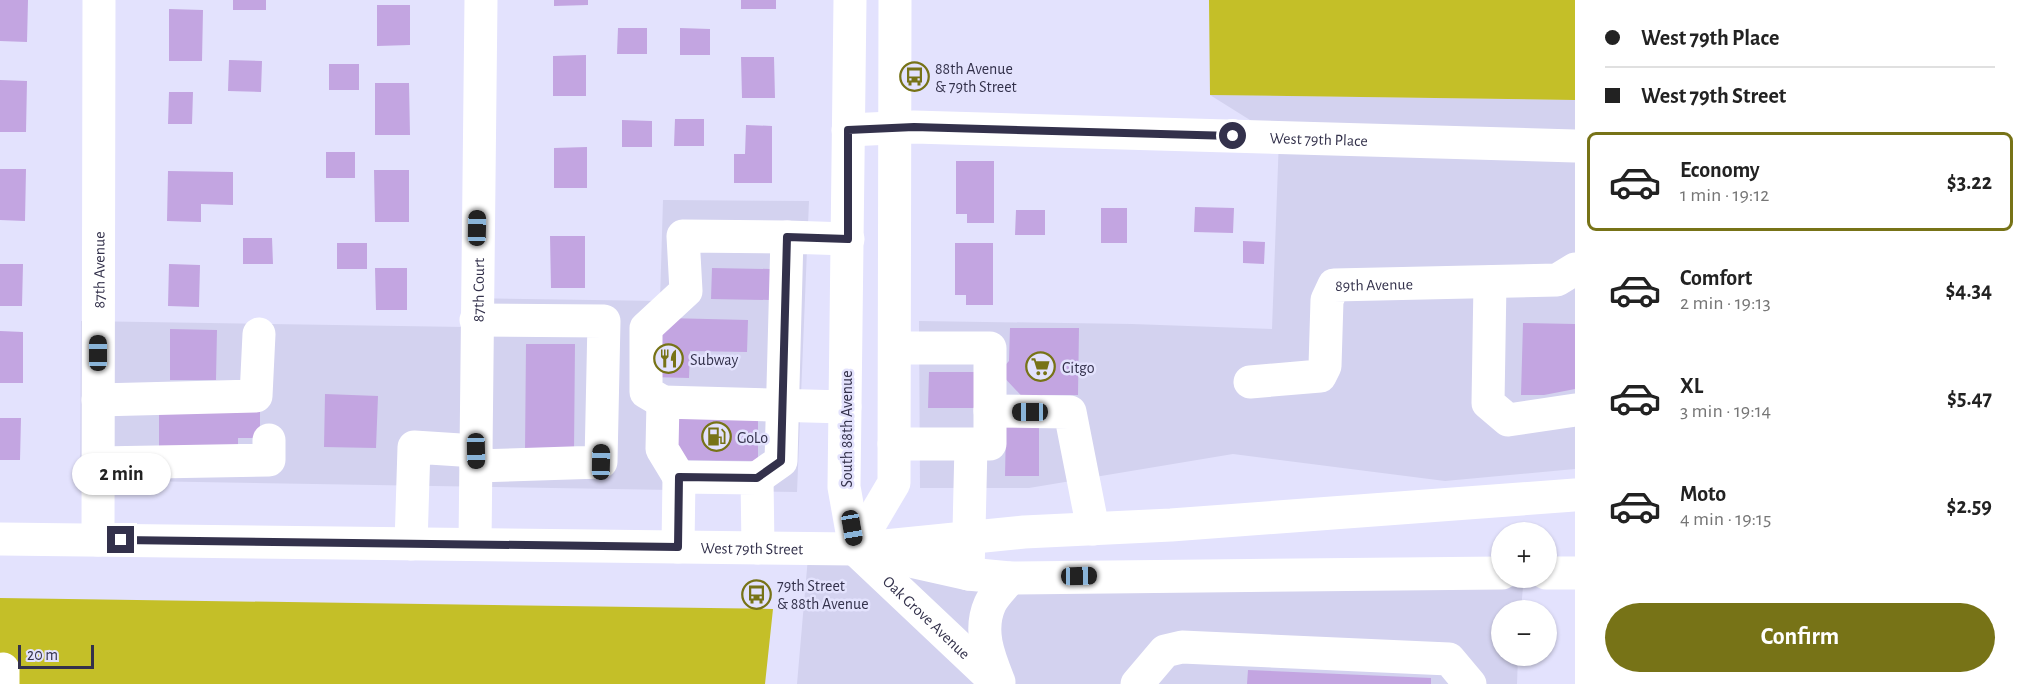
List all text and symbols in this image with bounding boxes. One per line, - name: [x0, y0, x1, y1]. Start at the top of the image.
- text: West 79th Place: [1641, 27, 1779, 49]
- bus stop icon: 88th Avenue & 79th Street: [898, 61, 930, 93]
- place label: 88th Avenue & 79th Street: [935, 61, 1017, 95]
- text: West 79th Street: [1641, 85, 1786, 107]
- route start: [1219, 122, 1246, 149]
- street label: West 79th Place: [1269, 130, 1368, 149]
- icon: car: [1608, 155, 1662, 209]
- text: Economy: [1680, 159, 1760, 181]
- text: $3.22: [1947, 171, 1992, 193]
- text: 1 min · 19:12: [1680, 185, 1769, 205]
- car: [468, 210, 486, 246]
- street label: 87th Avenue: [91, 231, 108, 309]
- street label: 87th Court: [470, 258, 487, 322]
- icon: car: [1608, 263, 1662, 317]
- text: Comfort: [1680, 267, 1752, 289]
- street label: 89th Avenue: [1335, 276, 1413, 294]
- text: $4.34: [1945, 279, 1992, 301]
- text: 2 min · 19:13: [1680, 293, 1771, 313]
- car: [89, 335, 107, 371]
- restaurant icon: Subway: [653, 343, 685, 375]
- supermarket icon: Citgo: [1025, 351, 1057, 383]
- place label: Subway: [690, 352, 738, 369]
- place label: Citgo: [1062, 360, 1095, 376]
- street label: South 88th Avenue: [839, 370, 855, 488]
- icon: car: [1608, 371, 1662, 425]
- text: XL: [1680, 375, 1703, 397]
- text: $5.47: [1947, 387, 1992, 409]
- text: 3 min · 19:14: [1680, 401, 1771, 421]
- car: [1012, 403, 1048, 421]
- fuel station icon: GoLo: [700, 421, 732, 453]
- place label: GoLo: [737, 430, 768, 446]
- car: [467, 433, 485, 469]
- car: [592, 444, 610, 480]
- callout: 2 min: [72, 453, 170, 495]
- text: 2 min: [99, 464, 144, 484]
- icon: car: [1608, 479, 1662, 533]
- text: Moto: [1680, 483, 1726, 505]
- text: $2.59: [1947, 495, 1992, 517]
- car: [840, 509, 864, 547]
- text: 4 min · 19:15: [1680, 509, 1771, 529]
- map controls: [1491, 522, 1557, 666]
- button: +: [1491, 522, 1557, 588]
- route end: [107, 526, 134, 553]
- street label: West 79th Street: [701, 540, 803, 557]
- car: [1061, 567, 1097, 585]
- street label: Oak Grove Avenue: [880, 573, 973, 662]
- bus stop icon: 79th Street & 88th Avenue: [740, 578, 772, 610]
- place label: 79th Street & 88th Avenue: [777, 578, 869, 612]
- button: −: [1491, 600, 1557, 666]
- button: Confirm: [1605, 603, 1995, 672]
- scale bar: [18, 642, 94, 670]
- text: 20 m: [27, 647, 58, 663]

